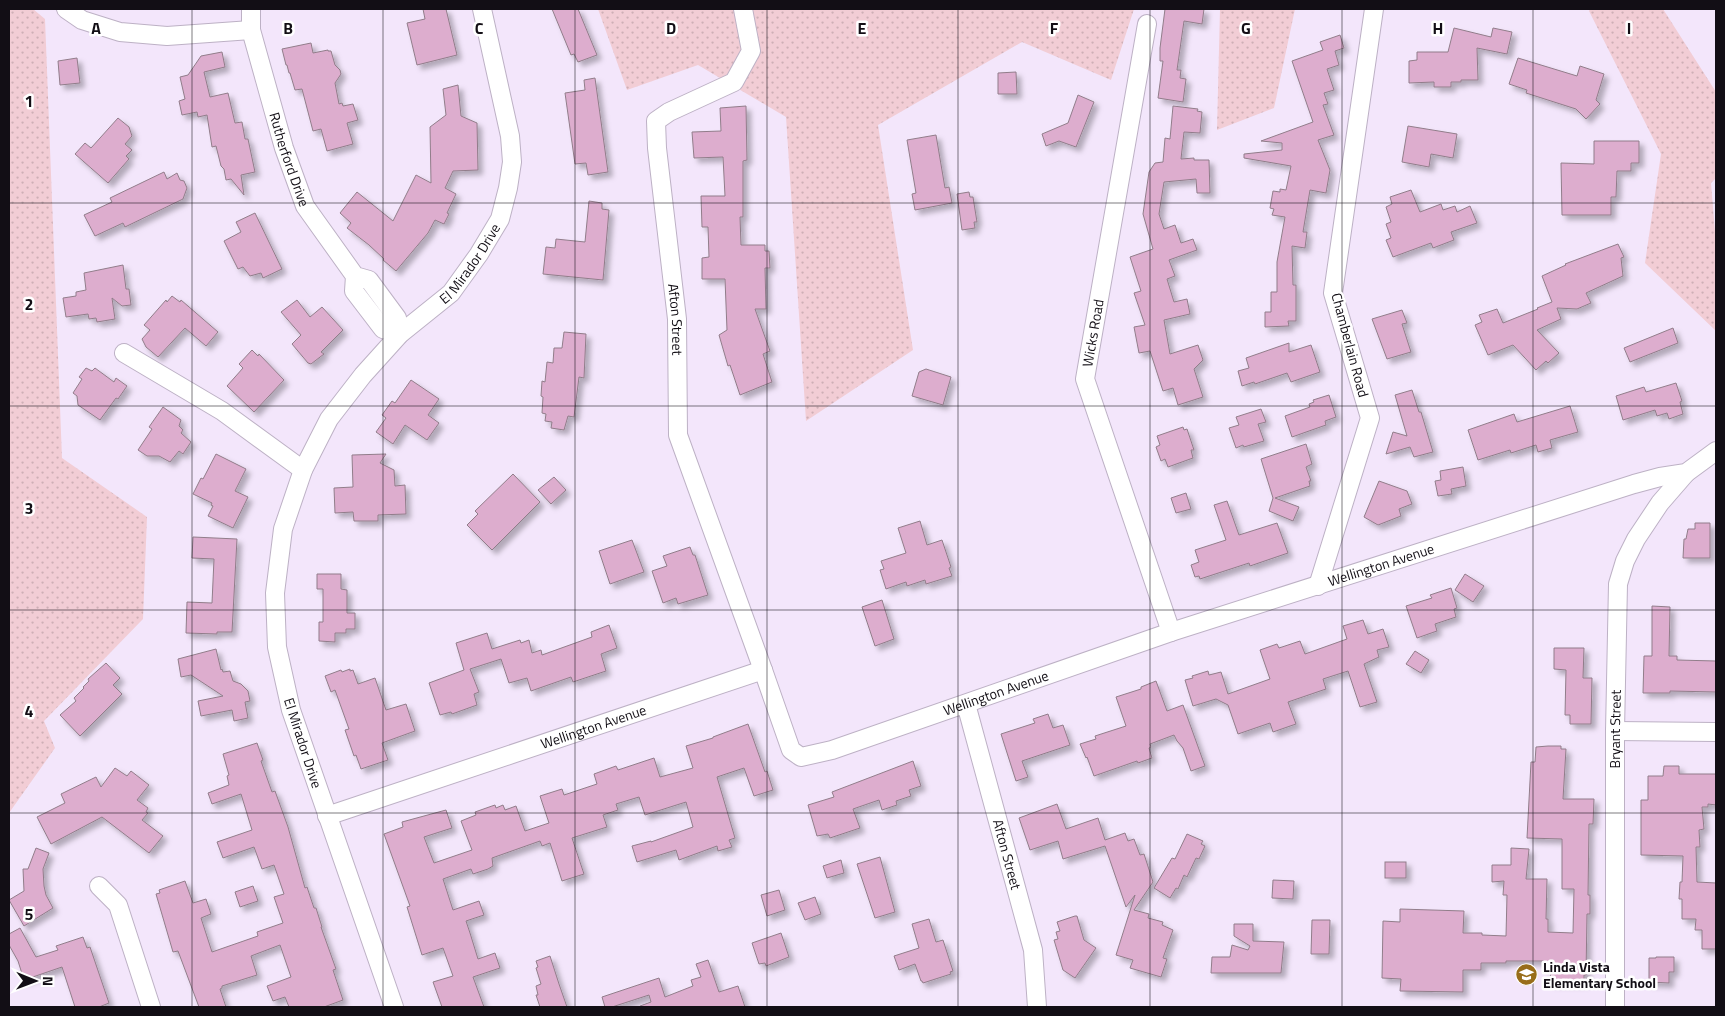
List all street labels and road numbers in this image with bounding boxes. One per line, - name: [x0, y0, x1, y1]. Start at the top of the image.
- street label: Rutherford Drive: [265, 110, 315, 209]
- street label: El Mirador Drive: [434, 219, 505, 309]
- street label: Afton Street: [663, 282, 688, 355]
- street label: Chamberlain Road: [1326, 290, 1375, 399]
- street label: Wicks Road: [1076, 298, 1109, 368]
- street label: Wellington Avenue: [1325, 538, 1437, 591]
- street label: Wellington Avenue: [940, 664, 1051, 721]
- street label: Bryant Street: [1604, 689, 1626, 768]
- street label: El Mirador Drive: [279, 695, 328, 791]
- street label: Wellington Avenue: [538, 699, 649, 754]
- street label: Afton Street: [988, 817, 1027, 892]

